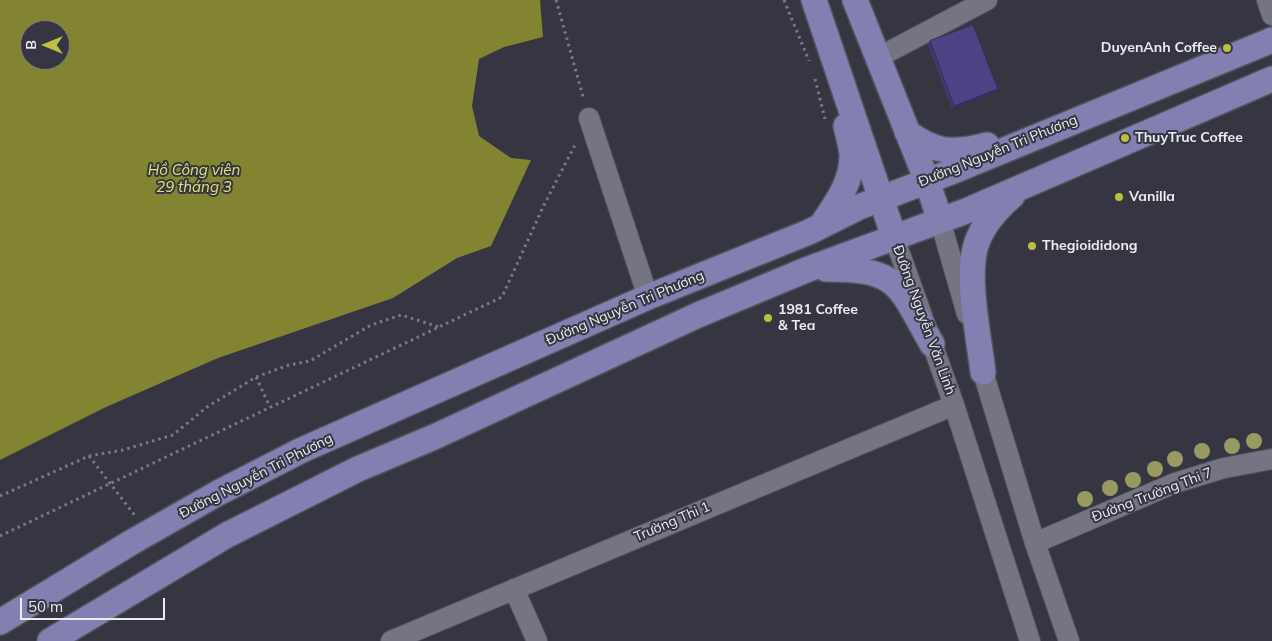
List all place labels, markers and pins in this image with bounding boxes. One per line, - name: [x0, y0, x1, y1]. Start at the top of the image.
- place label: DuyenAnh Coffee: [1101, 40, 1217, 56]
- marker: DuyenAnh Coffee: [1221, 42, 1233, 54]
- place label: ThuyTruc Coffee: [1135, 130, 1243, 146]
- marker: ThuyTruc Coffee: [1119, 132, 1131, 144]
- place label: Vanilla: [1129, 189, 1175, 205]
- marker: Vanilla: [1113, 191, 1125, 203]
- place label: Thegioididong: [1042, 238, 1138, 254]
- marker: Thegioididong: [1026, 240, 1038, 252]
- place label: 1981 Coffee & Tea: [778, 302, 858, 334]
- marker: 1981 Coffee & Tea: [762, 312, 774, 324]

